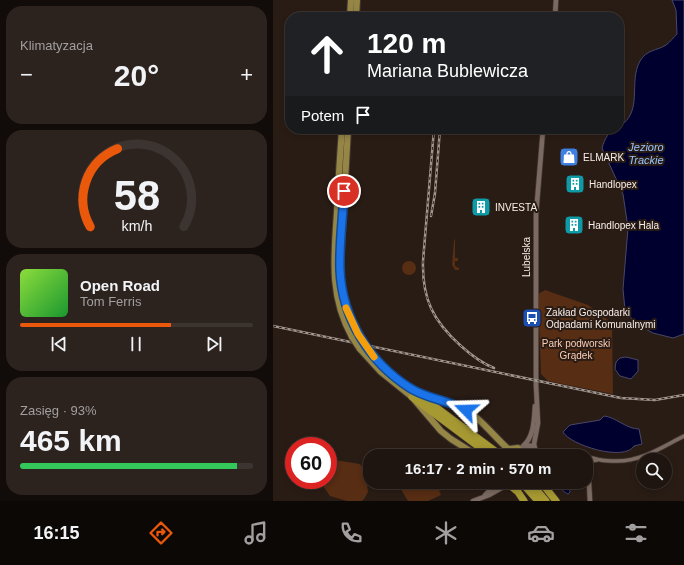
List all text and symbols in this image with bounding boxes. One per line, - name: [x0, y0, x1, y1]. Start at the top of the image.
- icon: ahead: [301, 28, 353, 80]
- text: 120 m: [367, 28, 446, 59]
- text: Klimatyzacja: [20, 38, 93, 53]
- text: 20°: [114, 59, 159, 92]
- text: Mariana Bublewicza: [367, 61, 528, 81]
- text: −: [20, 62, 33, 87]
- text: +: [240, 62, 253, 87]
- icon: arrive: [352, 104, 374, 126]
- text: Potem: [301, 107, 344, 124]
- water label: Jezioro Trackie: [627, 141, 664, 166]
- shop icon: ELMARK: [558, 146, 580, 168]
- place label: ELMARK: [583, 152, 624, 163]
- text: 58: [113, 171, 160, 218]
- building icon: Handlopex: [564, 173, 586, 195]
- pin: [327, 174, 361, 208]
- place label: Handlopex: [589, 179, 637, 190]
- icon: arrive: [333, 180, 355, 202]
- building icon: INVESTA: [470, 196, 492, 218]
- place label: INVESTA: [495, 202, 537, 213]
- building icon: Handlopex Hala: [563, 214, 585, 236]
- text: km/h: [121, 217, 152, 233]
- place label: Handlopex Hala: [588, 220, 660, 231]
- street label: Lubelska: [521, 237, 532, 277]
- text: Open Road: [80, 277, 160, 294]
- text: Tom Ferris: [80, 294, 141, 309]
- bus stop icon: Zakład Gospodarki Odpadami Komunalnymi: [521, 307, 543, 329]
- place label: Zakład Gospodarki Odpadami Komunalnymi: [546, 307, 656, 330]
- icon: previous: [48, 333, 70, 355]
- icon: pause: [125, 333, 147, 355]
- icon: next: [203, 333, 225, 355]
- park label: Park podworski Grądek: [542, 338, 610, 361]
- position arrow: [445, 389, 487, 431]
- text: Zasięg · 93%: [20, 403, 97, 418]
- text: 465 km: [20, 424, 122, 457]
- speed limit sign: 60: [285, 437, 337, 489]
- map controls: [636, 453, 672, 489]
- button: search: [636, 453, 672, 489]
- text: 16:17 · 2 min · 570 m: [405, 460, 551, 477]
- icon: directions: [147, 519, 175, 547]
- icon: music: [242, 519, 270, 547]
- icon: phone: [337, 519, 365, 547]
- icon: climate: [432, 519, 460, 547]
- icon: car: [527, 519, 555, 547]
- icon: filters: [622, 519, 650, 547]
- text: 16:15: [34, 523, 80, 543]

